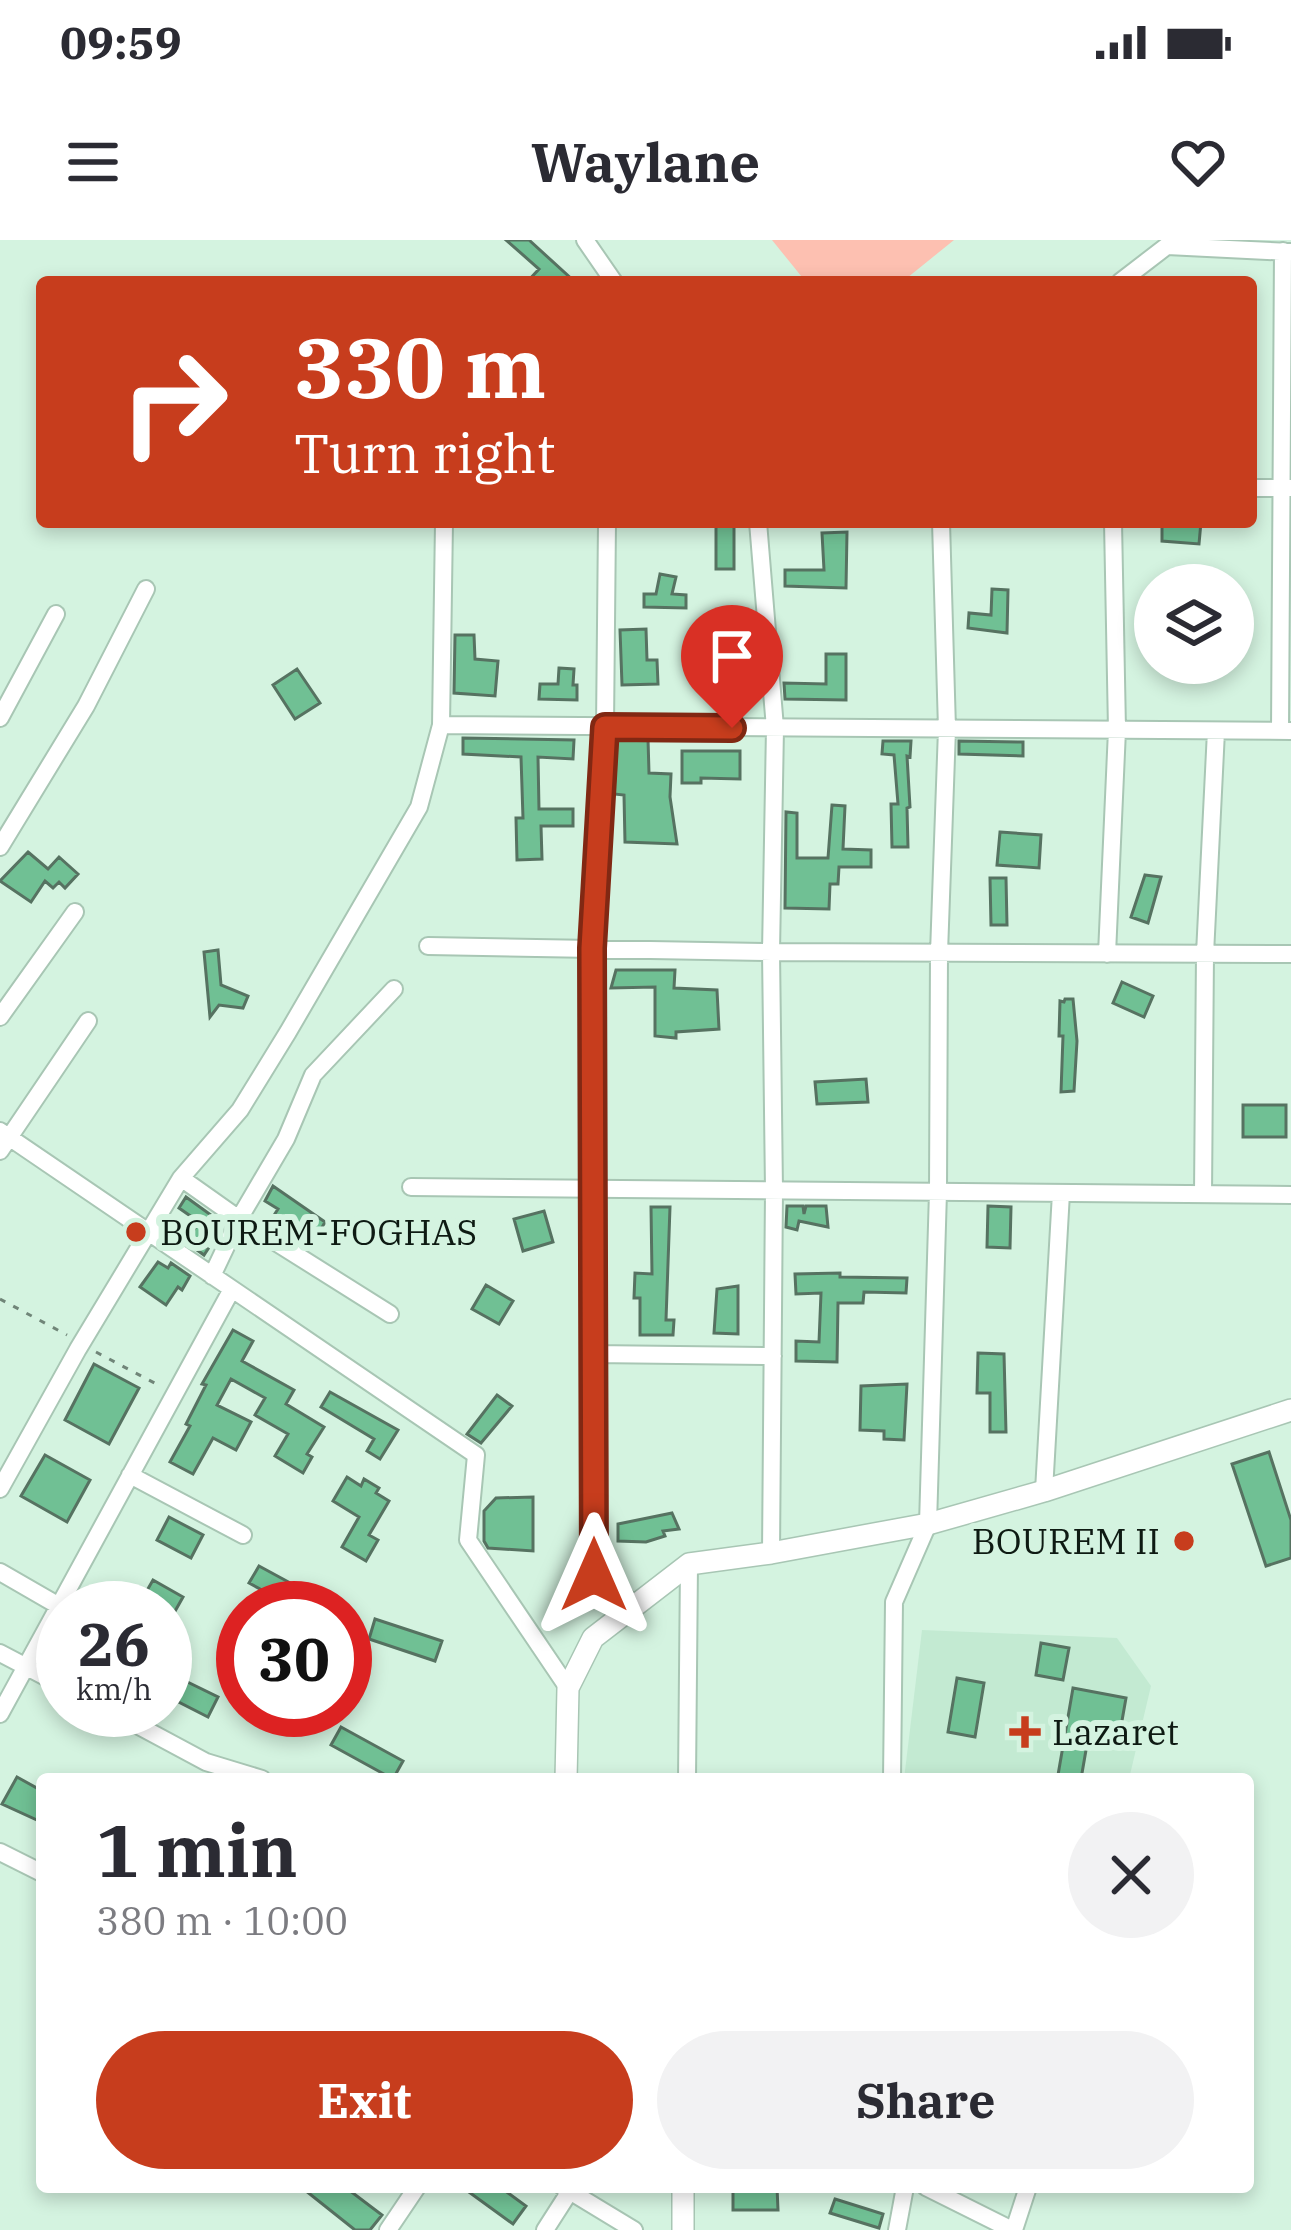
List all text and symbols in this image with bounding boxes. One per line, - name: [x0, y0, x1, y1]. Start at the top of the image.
- text: 09:59: [60, 13, 182, 71]
- text: Waylane: [531, 127, 760, 197]
- icon: menu: [60, 129, 126, 195]
- icon: heart: [1165, 129, 1231, 195]
- text: 330 m: [294, 312, 546, 421]
- icon: right: [96, 324, 252, 480]
- text: Turn right: [294, 418, 556, 488]
- map controls: [1134, 564, 1254, 684]
- button: layers: [1134, 564, 1254, 684]
- pin: [681, 605, 783, 728]
- icon: arrive: [699, 623, 765, 689]
- place label: BOUREM-FOGHAS: [160, 1208, 477, 1255]
- marker: BOUREM-FOGHAS: [123, 1219, 149, 1245]
- position arrow: [531, 1512, 657, 1638]
- place label: BOUREM II: [972, 1517, 1160, 1564]
- marker: BOUREM II: [1171, 1528, 1197, 1554]
- speed limit sign: 30: [216, 1581, 372, 1737]
- text: 26: [78, 1604, 150, 1683]
- text: km/h: [76, 1669, 152, 1708]
- place label: Lazaret: [1052, 1708, 1179, 1755]
- marker: Lazaret: [1009, 1716, 1041, 1748]
- text: 1 min: [96, 1803, 298, 1897]
- button: close: [1068, 1812, 1194, 1938]
- text: 380 m · 10:00: [96, 1895, 348, 1946]
- button: Exit: [96, 2031, 633, 2169]
- button: Share: [657, 2031, 1194, 2169]

